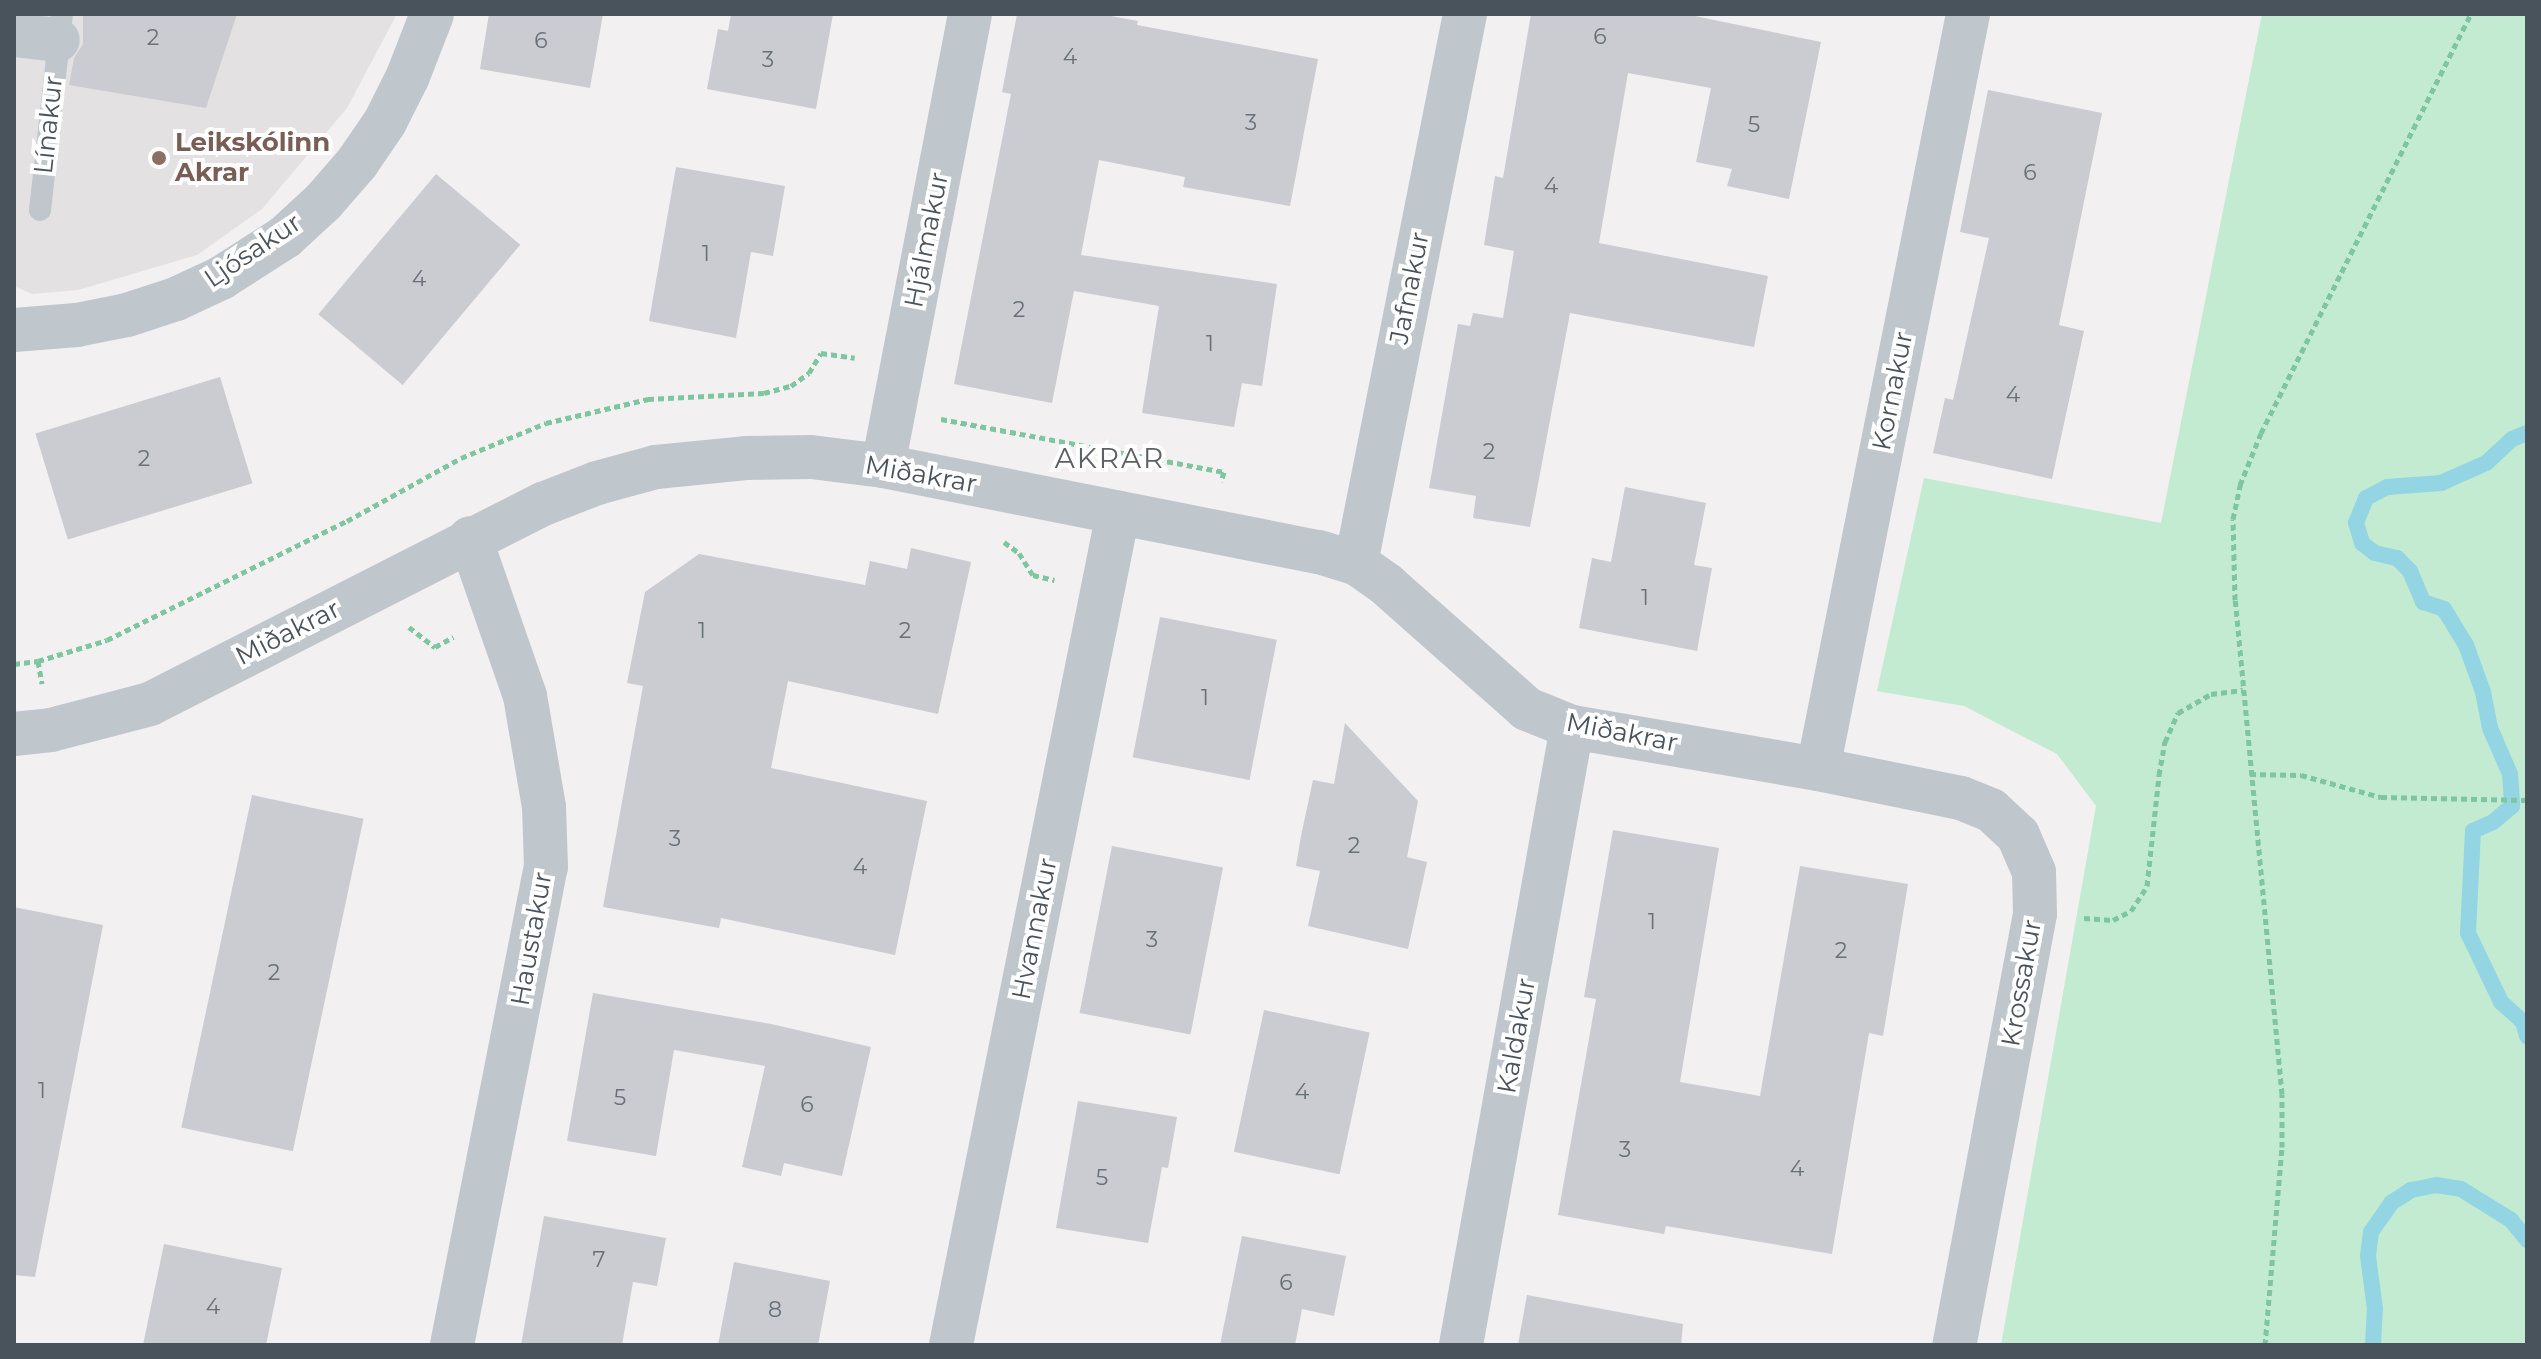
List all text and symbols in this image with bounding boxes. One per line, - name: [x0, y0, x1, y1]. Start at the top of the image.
- house number: 6: [1593, 24, 1607, 50]
- house number: 2: [147, 25, 159, 51]
- house number: 6: [534, 28, 548, 54]
- house number: 4: [1063, 44, 1077, 70]
- house number: 3: [762, 47, 774, 73]
- street label: Línakur: [28, 74, 70, 176]
- house number: 3: [1245, 110, 1257, 136]
- house number: 5: [1748, 112, 1760, 138]
- place label: Leikskólinn Akrar: [175, 127, 330, 188]
- marker: Leikskólinn Akrar: [150, 149, 168, 167]
- house number: 6: [2023, 160, 2037, 186]
- street label: Hjálmakur: [899, 170, 955, 310]
- house number: 4: [1544, 173, 1558, 199]
- street label: Ljósakur: [199, 207, 307, 295]
- street label: Jafnakur: [1384, 229, 1436, 347]
- house number: 1: [702, 241, 710, 267]
- house number: 4: [412, 266, 426, 292]
- house number: 2: [1013, 297, 1025, 323]
- street label: Kornakur: [1866, 329, 1920, 453]
- house number: 1: [1206, 331, 1214, 357]
- house number: 4: [2006, 382, 2020, 408]
- house number: 2: [1483, 439, 1495, 465]
- district label: AKRAR: [1055, 441, 1165, 475]
- house number: 2: [138, 446, 150, 472]
- street label: Miðakrar: [863, 450, 979, 500]
- house number: 1: [1641, 585, 1649, 611]
- street label: Miðakrar: [231, 593, 345, 673]
- house number: 1: [698, 618, 706, 644]
- house number: 2: [899, 618, 911, 644]
- house number: 1: [1201, 685, 1209, 711]
- street label: Miðakrar: [1564, 707, 1680, 759]
- house number: 3: [669, 826, 681, 852]
- house number: 2: [1348, 833, 1360, 859]
- house number: 4: [853, 854, 867, 880]
- street label: Hvannakur: [1006, 855, 1064, 1003]
- street label: Haustakur: [505, 870, 559, 1008]
- house number: 1: [1648, 909, 1656, 935]
- street label: Krossakur: [1995, 917, 2049, 1049]
- house number: 3: [1146, 927, 1158, 953]
- house number: 2: [1835, 938, 1847, 964]
- house number: 2: [268, 960, 280, 986]
- street label: Kaldakur: [1492, 976, 1542, 1096]
- house number: 1: [38, 1078, 46, 1104]
- house number: 4: [1295, 1079, 1309, 1105]
- house number: 5: [614, 1085, 626, 1111]
- house number: 6: [800, 1092, 814, 1118]
- house number: 3: [1619, 1137, 1631, 1163]
- house number: 4: [1790, 1156, 1804, 1182]
- house number: 5: [1096, 1165, 1108, 1191]
- house number: 7: [593, 1247, 605, 1273]
- house number: 6: [1279, 1270, 1293, 1296]
- house number: 4: [206, 1294, 220, 1320]
- house number: 8: [768, 1297, 782, 1323]

